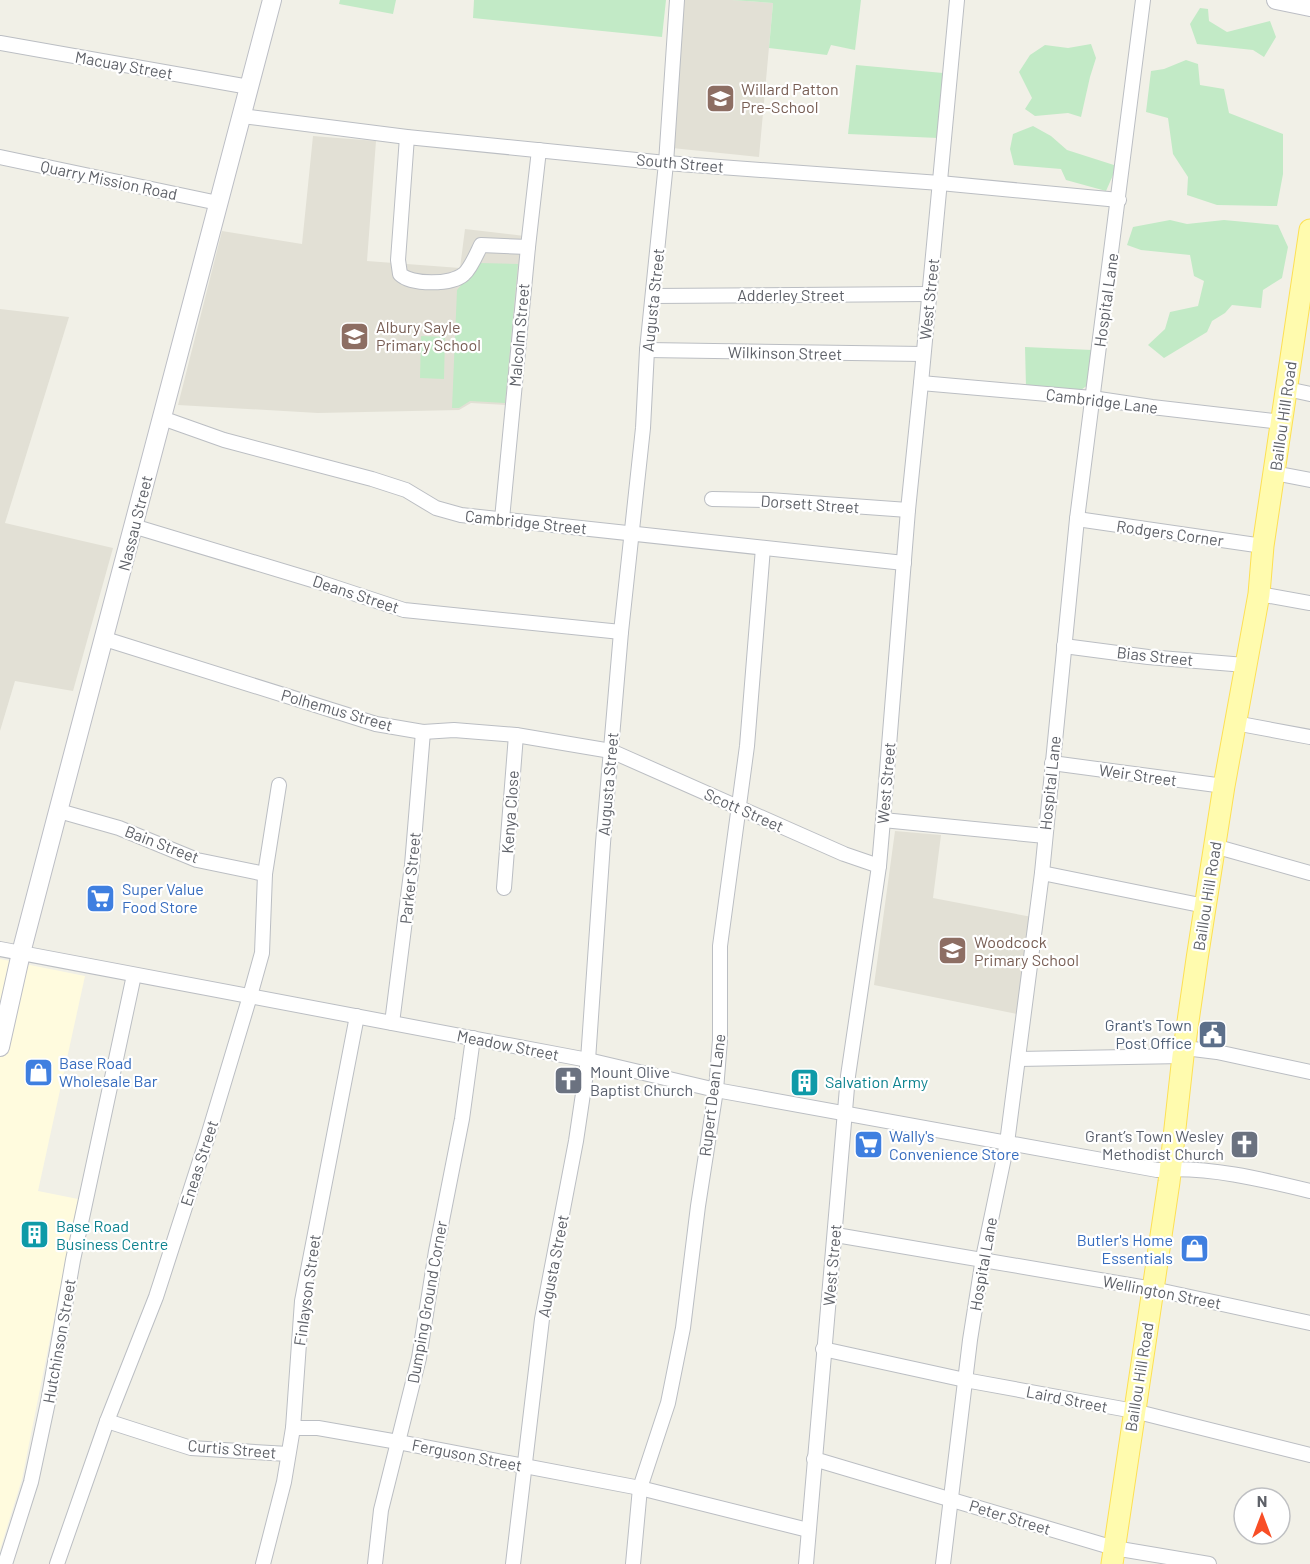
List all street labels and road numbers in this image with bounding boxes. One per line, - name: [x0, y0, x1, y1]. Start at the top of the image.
- street label: Macuay Street: [74, 47, 174, 82]
- street label: South Street: [635, 149, 725, 176]
- street label: Quarry Mission Road: [39, 156, 179, 203]
- street label: Augusta Street: [638, 247, 667, 353]
- street label: Hospital Lane: [1089, 252, 1122, 348]
- street label: West Street: [915, 257, 942, 341]
- street label: Malcolm Street: [505, 282, 533, 388]
- street label: Adderley Street: [737, 285, 845, 304]
- street label: Wilkinson Street: [728, 342, 842, 363]
- street label: Baillou Hill Road: [1265, 360, 1300, 472]
- street label: Cambridge Lane: [1045, 384, 1159, 417]
- street label: Nassau Street: [113, 473, 156, 573]
- street label: Dorsett Street: [760, 491, 860, 516]
- street label: Cambridge Street: [464, 506, 588, 537]
- street label: Rodgers Corner: [1115, 516, 1225, 549]
- street label: Deans Street: [311, 571, 402, 616]
- street label: Bias Street: [1116, 642, 1194, 669]
- street label: Polhemus Street: [279, 685, 395, 735]
- street label: Augusta Street: [594, 731, 621, 837]
- street label: Hospital Lane: [1035, 735, 1064, 831]
- street label: West Street: [872, 741, 899, 825]
- street label: Weir Street: [1098, 760, 1178, 789]
- street label: Kenya Close: [497, 770, 522, 854]
- street label: Scott Street: [702, 784, 787, 835]
- street label: Bain Street: [123, 821, 202, 866]
- street label: Parker Street: [395, 831, 424, 925]
- street label: Baillou Hill Road: [1188, 840, 1225, 952]
- street label: Meadow Street: [455, 1025, 561, 1064]
- street label: Rupert Dean Lane: [695, 1033, 728, 1157]
- street label: Eneas Street: [176, 1117, 221, 1208]
- street label: Augusta Street: [533, 1213, 572, 1319]
- street label: Hospital Lane: [965, 1215, 1000, 1312]
- street label: Dumping Ground Corner: [403, 1219, 450, 1385]
- street label: West Street: [818, 1223, 845, 1307]
- street label: Finlayson Street: [289, 1233, 324, 1347]
- street label: Wellington Street: [1101, 1271, 1223, 1312]
- street label: Hutchinson Street: [38, 1277, 79, 1405]
- street label: Baillou Hill Road: [1120, 1321, 1157, 1433]
- street label: Laird Street: [1025, 1381, 1110, 1416]
- street label: Curtis Street: [187, 1435, 277, 1462]
- street label: Ferguson Street: [410, 1435, 524, 1474]
- street label: Peter Street: [967, 1495, 1053, 1538]

